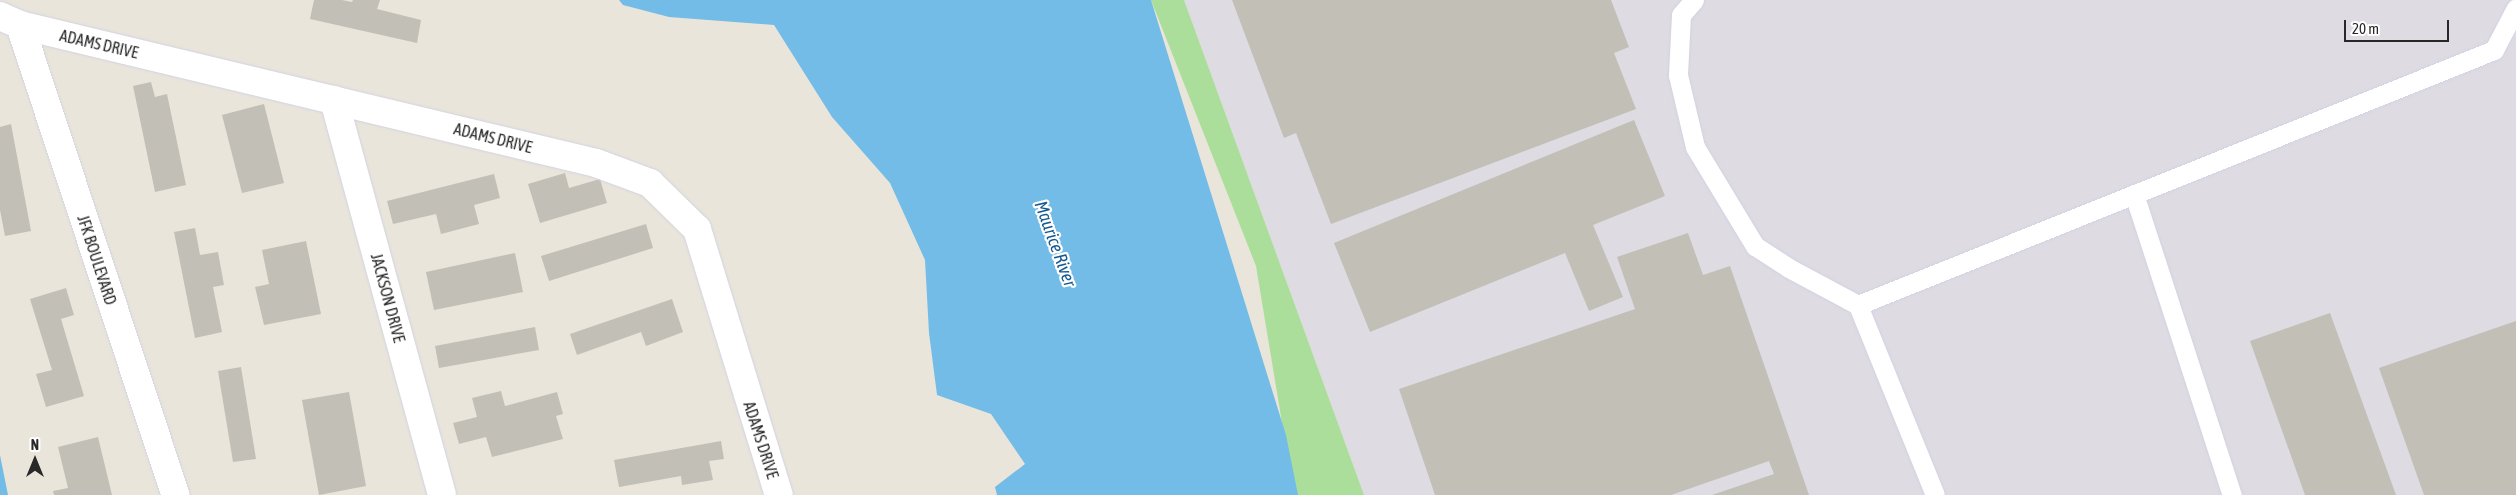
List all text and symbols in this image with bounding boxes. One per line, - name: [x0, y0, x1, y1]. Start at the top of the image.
- scale bar: [2346, 10, 2451, 42]
- text: 20 m: [2352, 20, 2379, 37]
- street label: ADAMS DRIVE: [58, 26, 140, 62]
- street label: ADAMS DRIVE: [452, 119, 534, 157]
- water label: Maurice River: [1030, 198, 1080, 290]
- street label: JFK BOULEVARD: [73, 213, 121, 307]
- street label: JACKSON DRIVE: [367, 251, 409, 345]
- street label: ADAMS DRIVE: [740, 399, 782, 481]
- north arrow: [10, 435, 60, 485]
- text: N: [31, 437, 39, 453]

